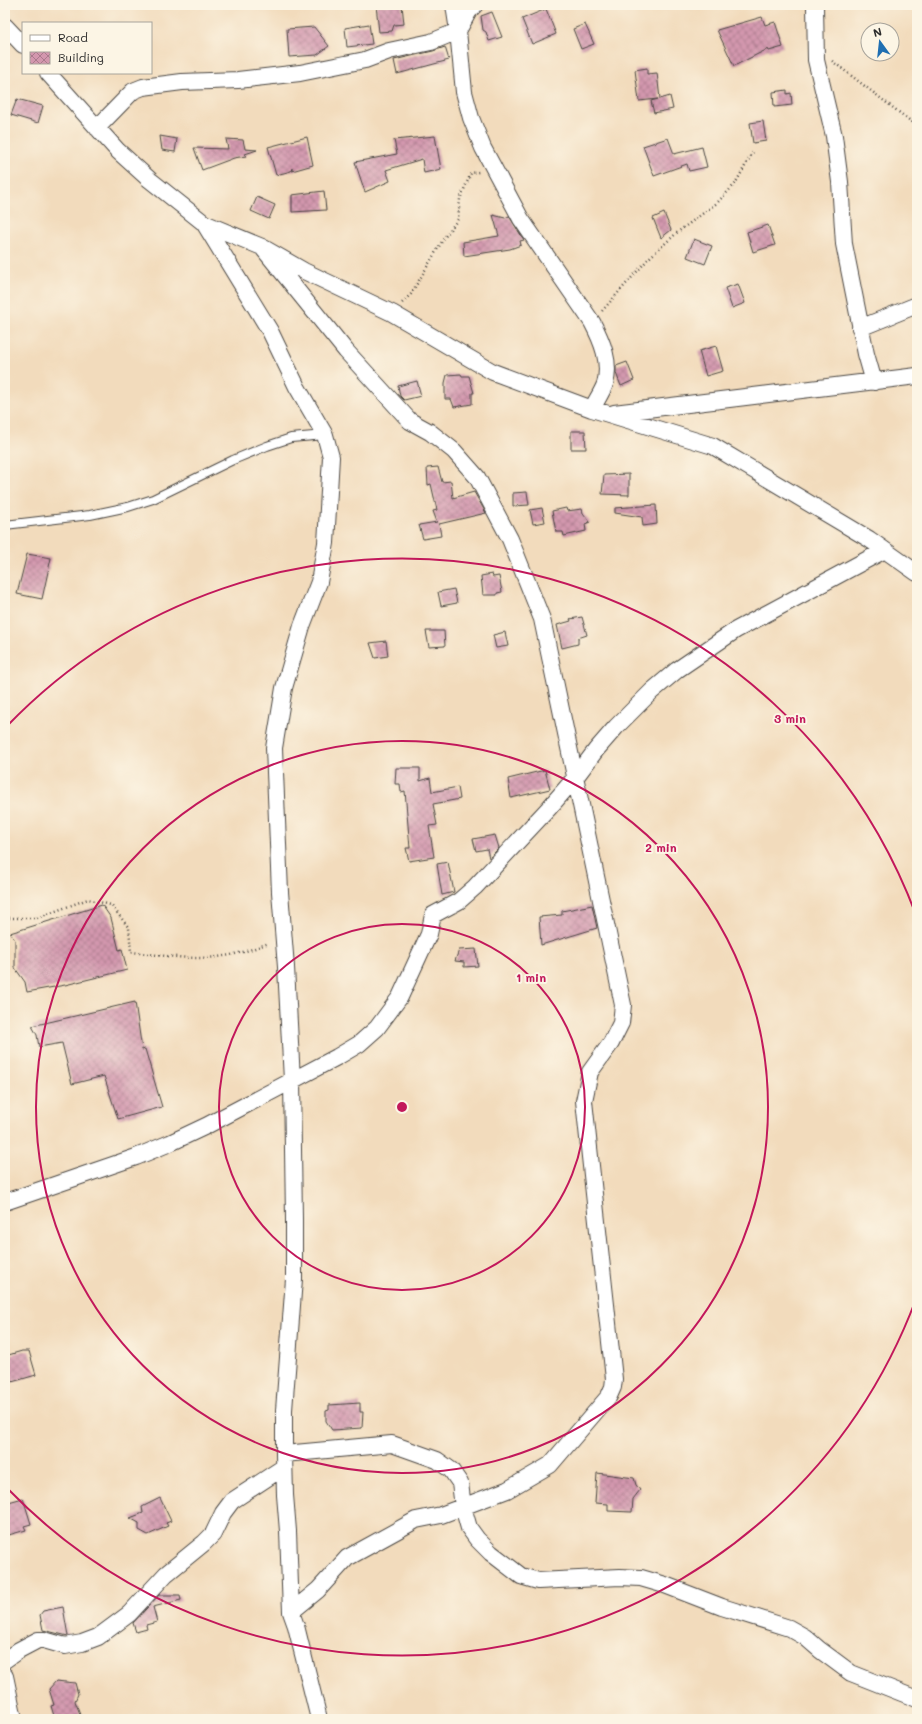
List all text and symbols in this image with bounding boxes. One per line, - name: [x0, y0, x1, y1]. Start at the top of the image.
- legend: [22, 22, 152, 74]
- north arrow: [860, 22, 900, 62]
- text: N: [871, 24, 883, 40]
- text: Road: [58, 29, 88, 45]
- text: Building: [58, 49, 104, 65]
- text: 3 min: [774, 710, 806, 726]
- text: 2 min: [645, 839, 677, 855]
- text: 1 min: [516, 969, 546, 985]
- centre of rings: [395, 1100, 409, 1114]

